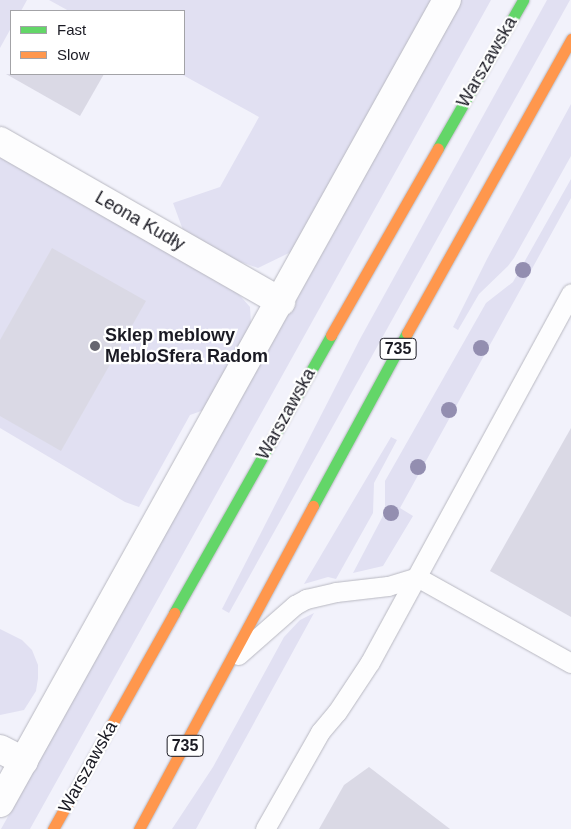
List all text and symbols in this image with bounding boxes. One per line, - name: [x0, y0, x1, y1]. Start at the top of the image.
- legend: [10, 10, 185, 75]
- street label: Warszawska: [452, 13, 522, 111]
- text: Fast: [57, 21, 86, 38]
- text: Slow: [57, 46, 90, 63]
- street label: Leona Kudły: [91, 187, 189, 255]
- place label: Sklep meblowy MebloSfera Radom: [105, 325, 268, 368]
- road number: 735: [379, 336, 417, 362]
- marker: Sklep meblowy MebloSfera Radom: [89, 340, 101, 352]
- street label: Warszawska: [252, 364, 320, 464]
- street label: Warszawska: [54, 717, 122, 817]
- road number: 735: [166, 732, 204, 759]

